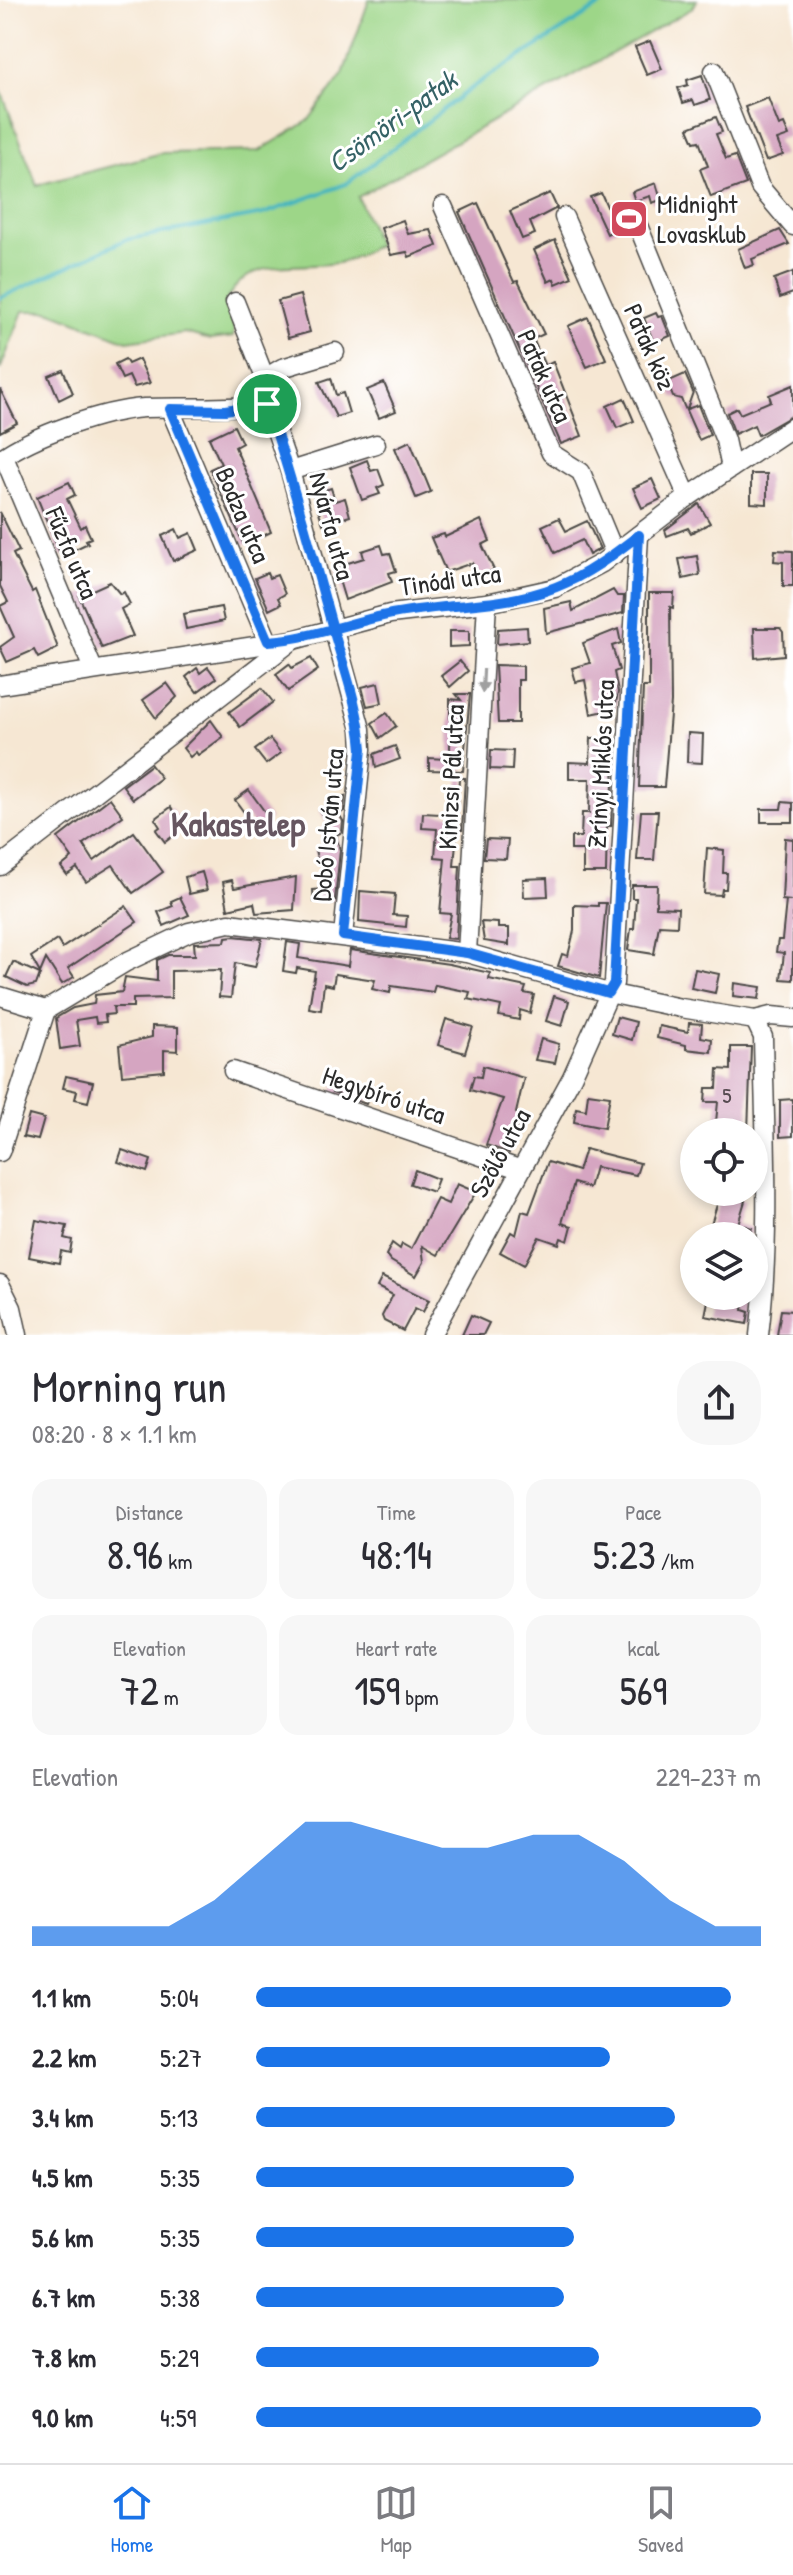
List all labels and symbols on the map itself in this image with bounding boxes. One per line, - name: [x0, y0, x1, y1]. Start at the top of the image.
- water label: Csömöri-patak: [320, 60, 466, 181]
- place label: Midnight Lovasklub: [657, 186, 747, 251]
- sports icon: Midnight Lovasklub: [608, 198, 650, 240]
- street label: Patak köz: [616, 298, 685, 395]
- street label: Patak utca: [509, 324, 581, 428]
- pin: [233, 370, 301, 438]
- street label: Bodza utca: [208, 462, 279, 568]
- street label: Nyárfa utca: [301, 468, 364, 584]
- street label: Fűzfa utca: [37, 501, 107, 604]
- street label: Tinódi utca: [397, 555, 503, 604]
- one-way arrow: [476, 669, 489, 694]
- street label: Zrínyi Miklós utca: [579, 679, 622, 849]
- street label: Kinizsi Pál utca: [429, 704, 472, 850]
- street label: Dobó István utca: [303, 747, 352, 903]
- district label: Kakastelep: [171, 801, 305, 848]
- street label: Hegybíró utca: [318, 1057, 450, 1132]
- house number: 5: [722, 1080, 732, 1110]
- street label: Szőlő utca: [461, 1102, 538, 1203]

